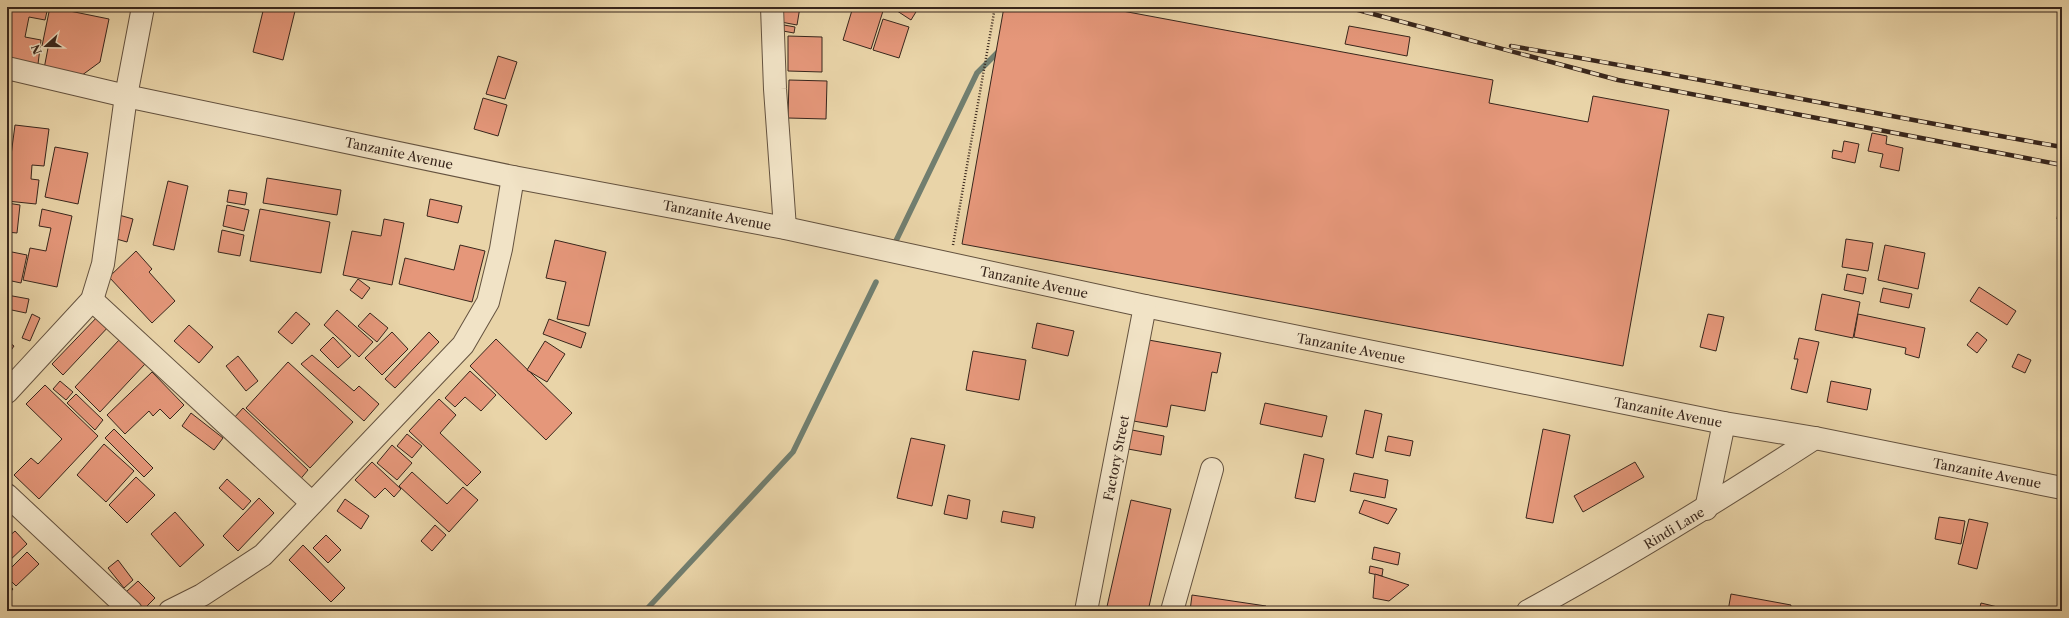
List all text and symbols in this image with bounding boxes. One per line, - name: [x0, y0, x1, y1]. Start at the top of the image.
- north arrow: [26, 26, 66, 66]
- text: N: [28, 42, 45, 57]
- street label: Tanzanite Avenue: [343, 134, 455, 172]
- street label: Tanzanite Avenue: [661, 197, 773, 233]
- street label: Tanzanite Avenue: [978, 263, 1090, 301]
- street label: Tanzanite Avenue: [1295, 330, 1407, 366]
- street label: Tanzanite Avenue: [1612, 394, 1724, 430]
- street label: Factory Street: [1100, 413, 1132, 502]
- street label: Tanzanite Avenue: [1931, 455, 2043, 491]
- street label: Rindi Lane: [1641, 504, 1707, 552]

